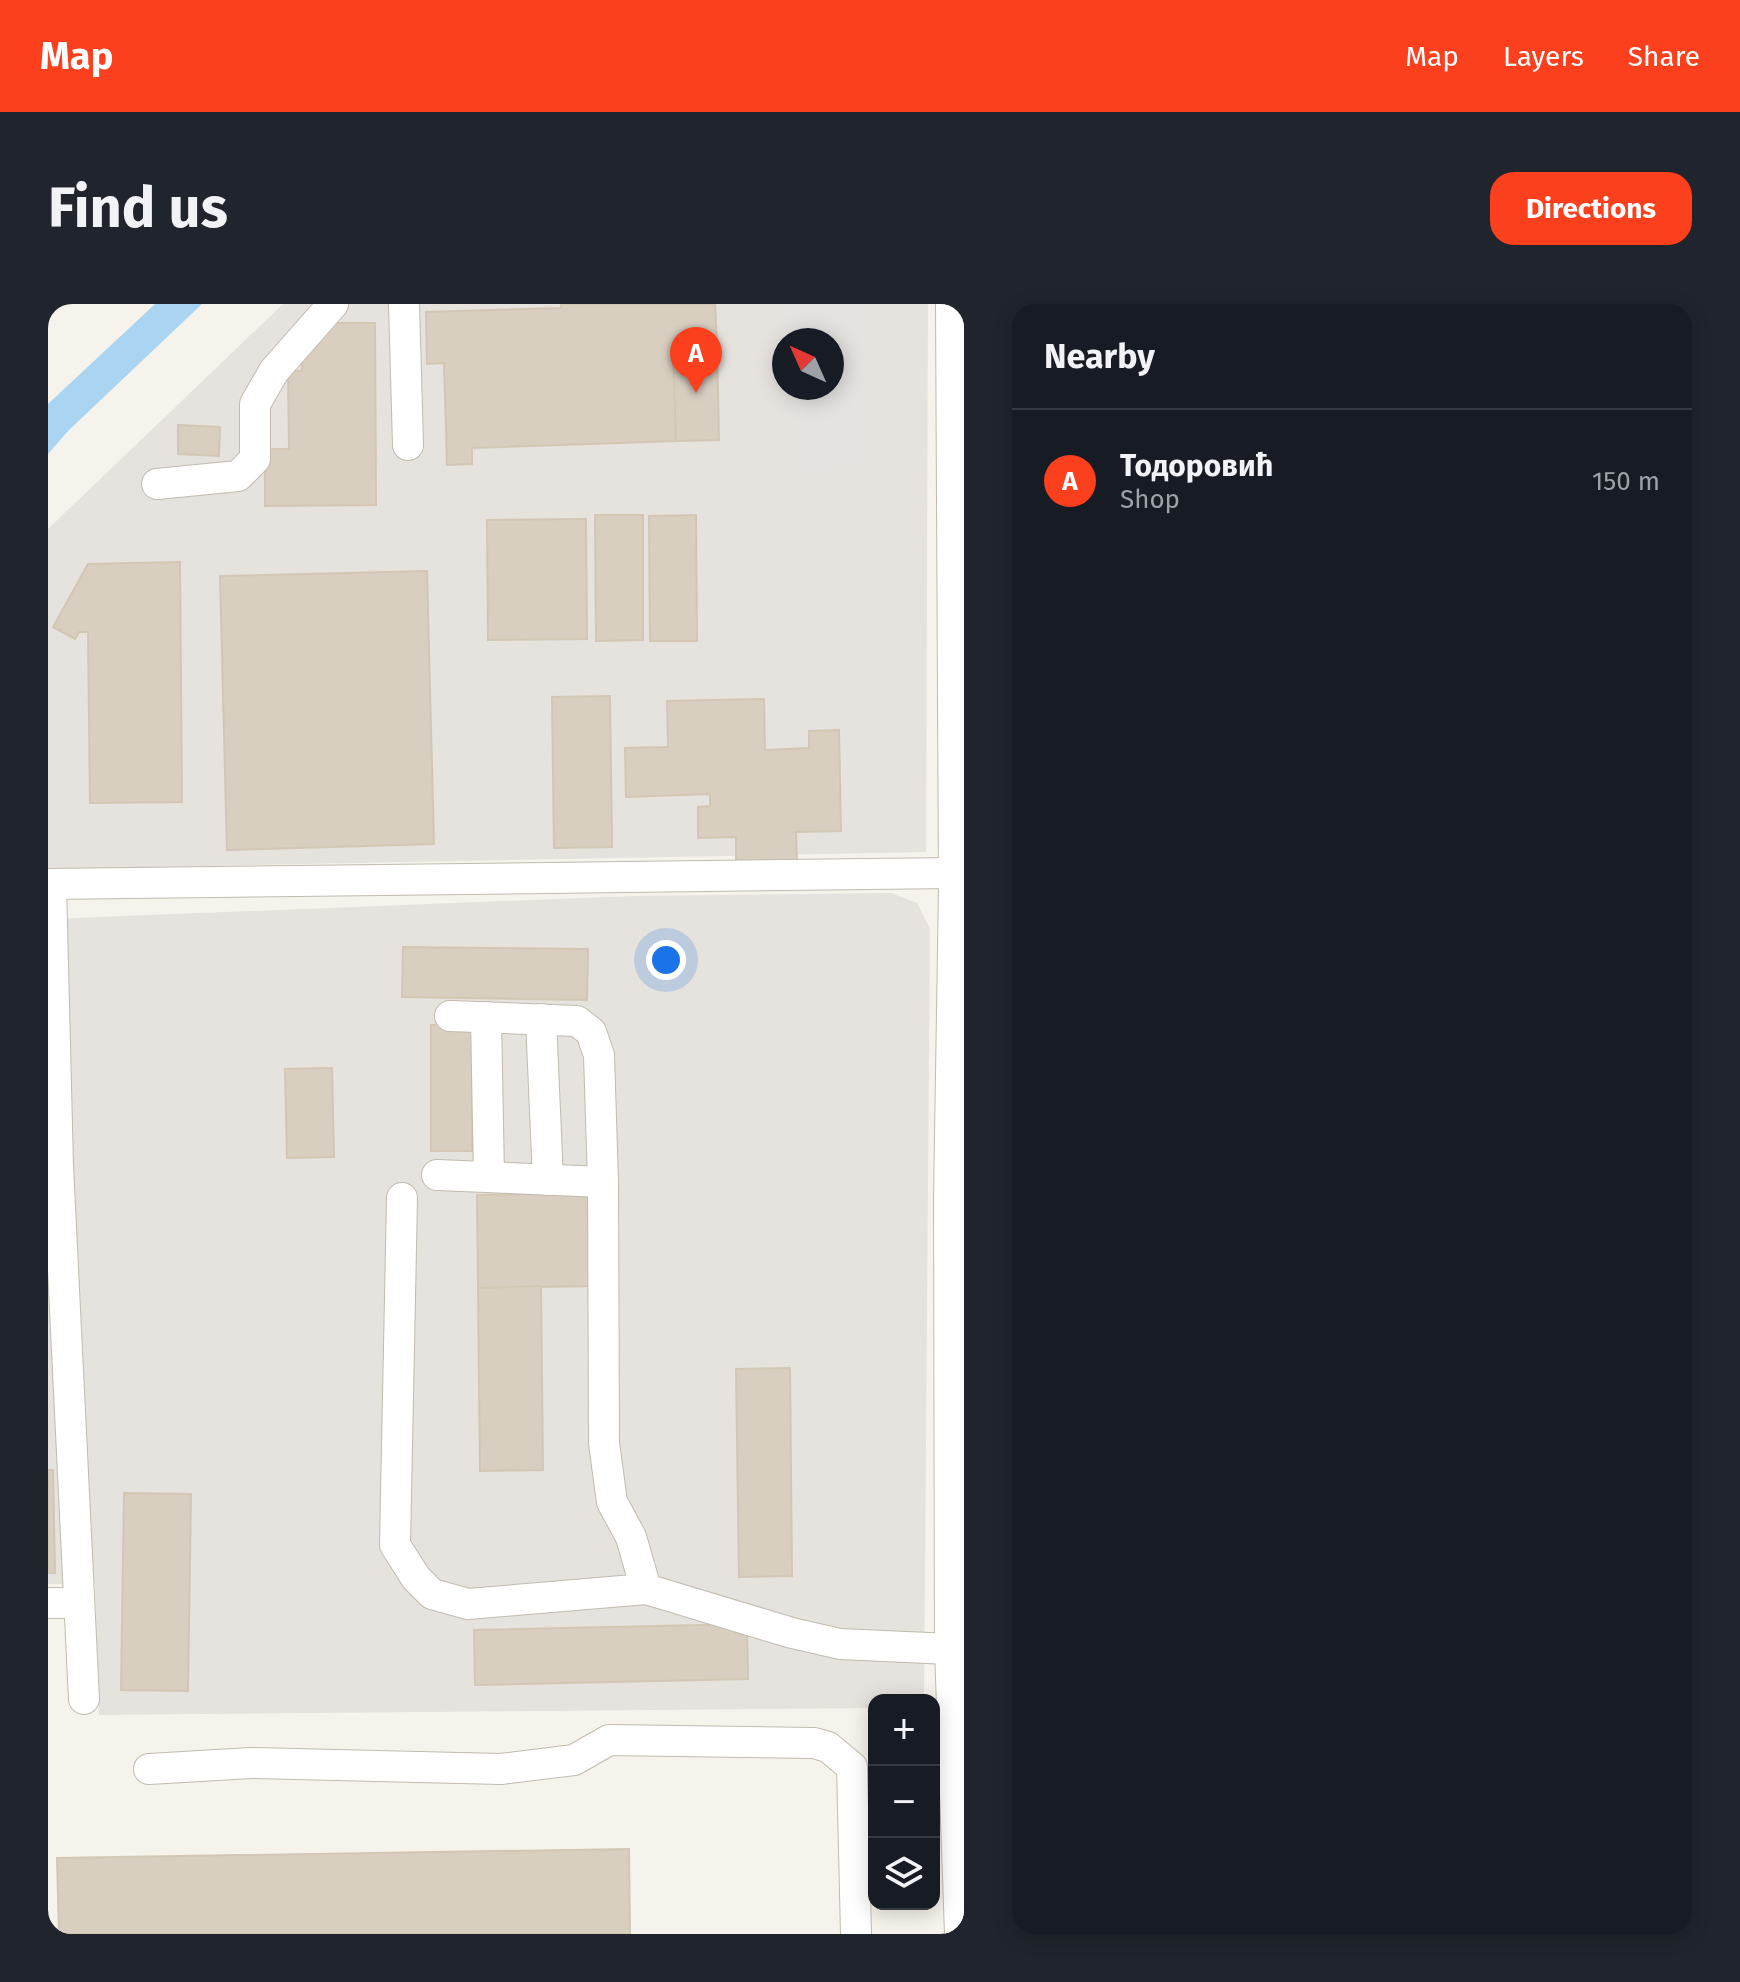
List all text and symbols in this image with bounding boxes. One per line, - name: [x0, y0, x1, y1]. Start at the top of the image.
- text: Map: [40, 33, 113, 79]
- text: Map: [1405, 40, 1459, 73]
- text: Layers: [1503, 40, 1584, 73]
- text: Share: [1628, 40, 1700, 73]
- button: Directions: [1490, 172, 1692, 245]
- text: Find us: [48, 175, 228, 242]
- pin: A: [670, 327, 722, 393]
- north arrow: [772, 328, 844, 400]
- text: Nearby: [1044, 336, 1155, 377]
- text: Тодоровић: [1120, 448, 1273, 484]
- text: A: [1062, 466, 1078, 497]
- text: 150 m: [1592, 466, 1660, 497]
- text: Shop: [1120, 484, 1180, 515]
- your location: [646, 940, 686, 980]
- map controls: [868, 1694, 940, 1910]
- button: +: [868, 1694, 940, 1766]
- button: −: [868, 1766, 940, 1838]
- button: layers: [868, 1838, 940, 1910]

